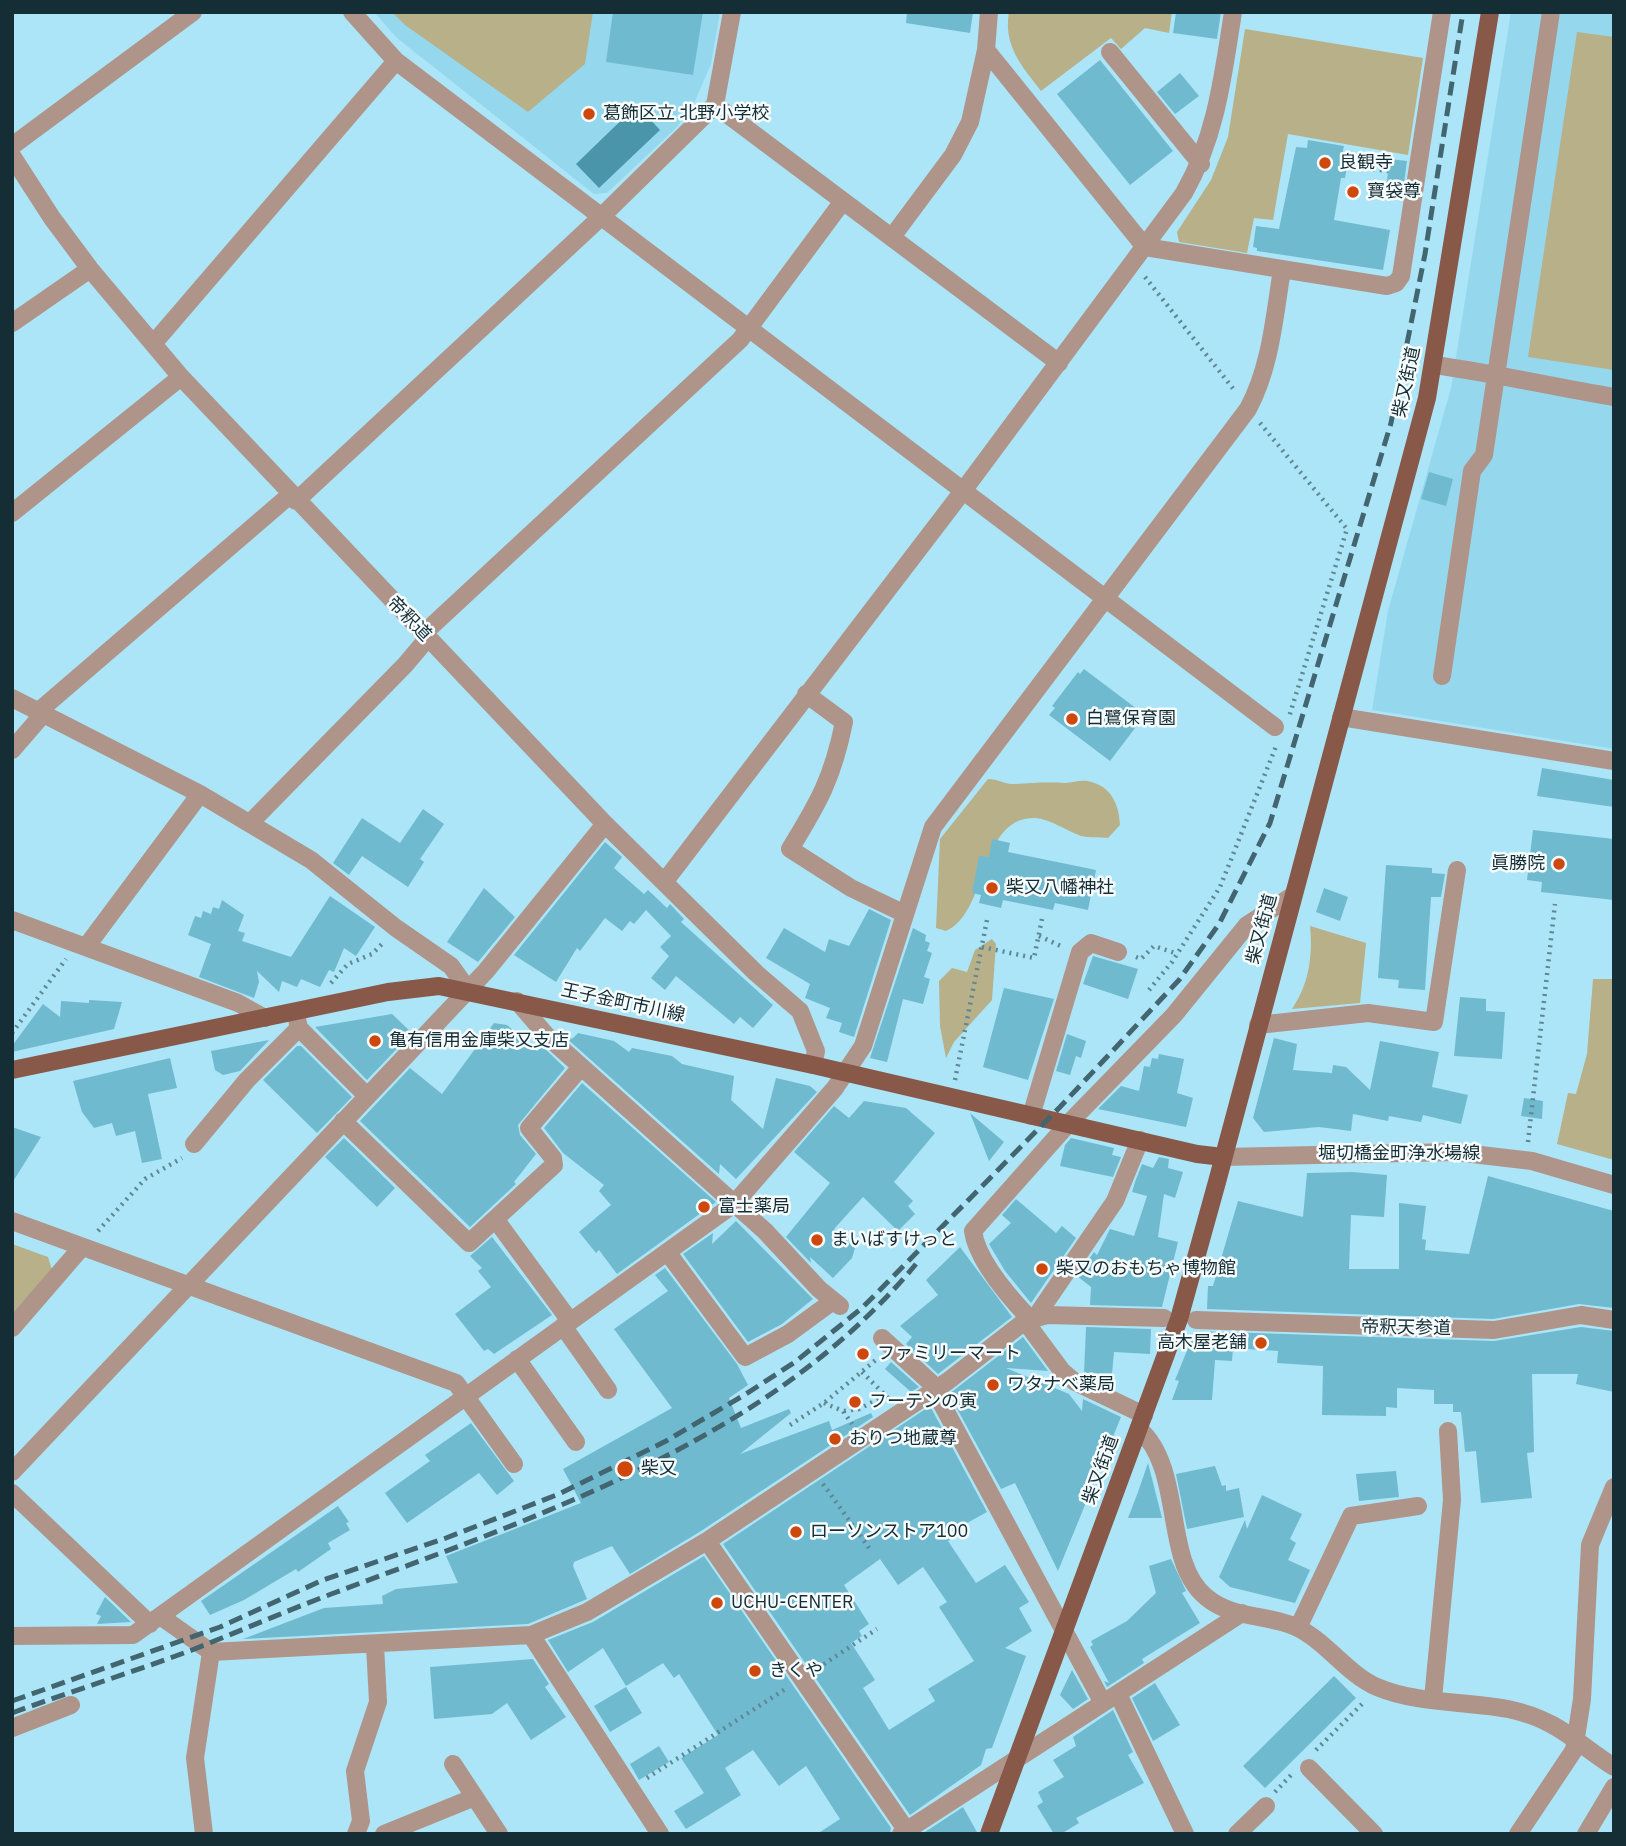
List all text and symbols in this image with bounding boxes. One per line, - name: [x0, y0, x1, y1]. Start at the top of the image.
- place label: 葛飾区立 北野小学校: [603, 103, 769, 125]
- marker: 葛飾区立 北野小学校: [581, 106, 597, 122]
- place label: 良観寺: [1339, 152, 1393, 174]
- marker: 良観寺: [1317, 155, 1333, 171]
- place label: 寶袋尊: [1367, 181, 1421, 203]
- marker: 寶袋尊: [1345, 184, 1361, 200]
- street label: 柴又街道: [1389, 345, 1425, 419]
- street label: 帝釈道: [382, 592, 436, 646]
- place label: 白鷺保育園: [1086, 708, 1176, 730]
- marker: 白鷺保育園: [1064, 711, 1080, 727]
- place label: 眞勝院: [1491, 853, 1545, 875]
- marker: 眞勝院: [1551, 856, 1567, 872]
- place label: 柴又八幡神社: [1006, 877, 1114, 899]
- marker: 柴又八幡神社: [984, 880, 1000, 896]
- street label: 柴又街道: [1242, 891, 1282, 967]
- street label: 王子金町市川線: [559, 979, 687, 1027]
- place label: 亀有信用金庫柴又支店: [389, 1030, 569, 1052]
- marker: 亀有信用金庫柴又支店: [367, 1033, 383, 1049]
- street label: 堀切橋金町浄水場線: [1318, 1143, 1480, 1165]
- place label: 富士薬局: [718, 1196, 790, 1218]
- marker: 富士薬局: [696, 1199, 712, 1215]
- place label: まいばすけっと: [831, 1229, 957, 1251]
- marker: まいばすけっと: [809, 1232, 825, 1248]
- place label: 柴又のおもちゃ博物館: [1056, 1258, 1236, 1280]
- marker: 柴又のおもちゃ博物館: [1034, 1261, 1050, 1277]
- street label: 帝釈天参道: [1361, 1316, 1451, 1340]
- place label: 高木屋老舗: [1157, 1332, 1247, 1354]
- marker: 高木屋老舗: [1253, 1335, 1269, 1351]
- place label: ファミリーマート: [877, 1343, 1021, 1365]
- marker: ファミリーマート: [855, 1346, 871, 1362]
- place label: ワタナベ薬局: [1007, 1374, 1115, 1396]
- marker: ワタナベ薬局: [985, 1377, 1001, 1393]
- place label: フーテンの寅: [869, 1391, 977, 1413]
- marker: フーテンの寅: [847, 1394, 863, 1410]
- place label: おりつ地蔵尊: [849, 1428, 957, 1450]
- marker: おりつ地蔵尊: [827, 1431, 843, 1447]
- street label: 柴又街道: [1079, 1432, 1123, 1508]
- place label: 柴又: [641, 1458, 677, 1480]
- marker: 柴又: [615, 1459, 635, 1479]
- place label: ローソンストア100: [810, 1521, 968, 1543]
- marker: ローソンストア100: [788, 1524, 804, 1540]
- place label: UCHU-CENTER: [731, 1592, 853, 1614]
- marker: UCHU-CENTER: [709, 1595, 725, 1611]
- place label: きくや: [769, 1660, 823, 1682]
- marker: きくや: [747, 1663, 763, 1679]

